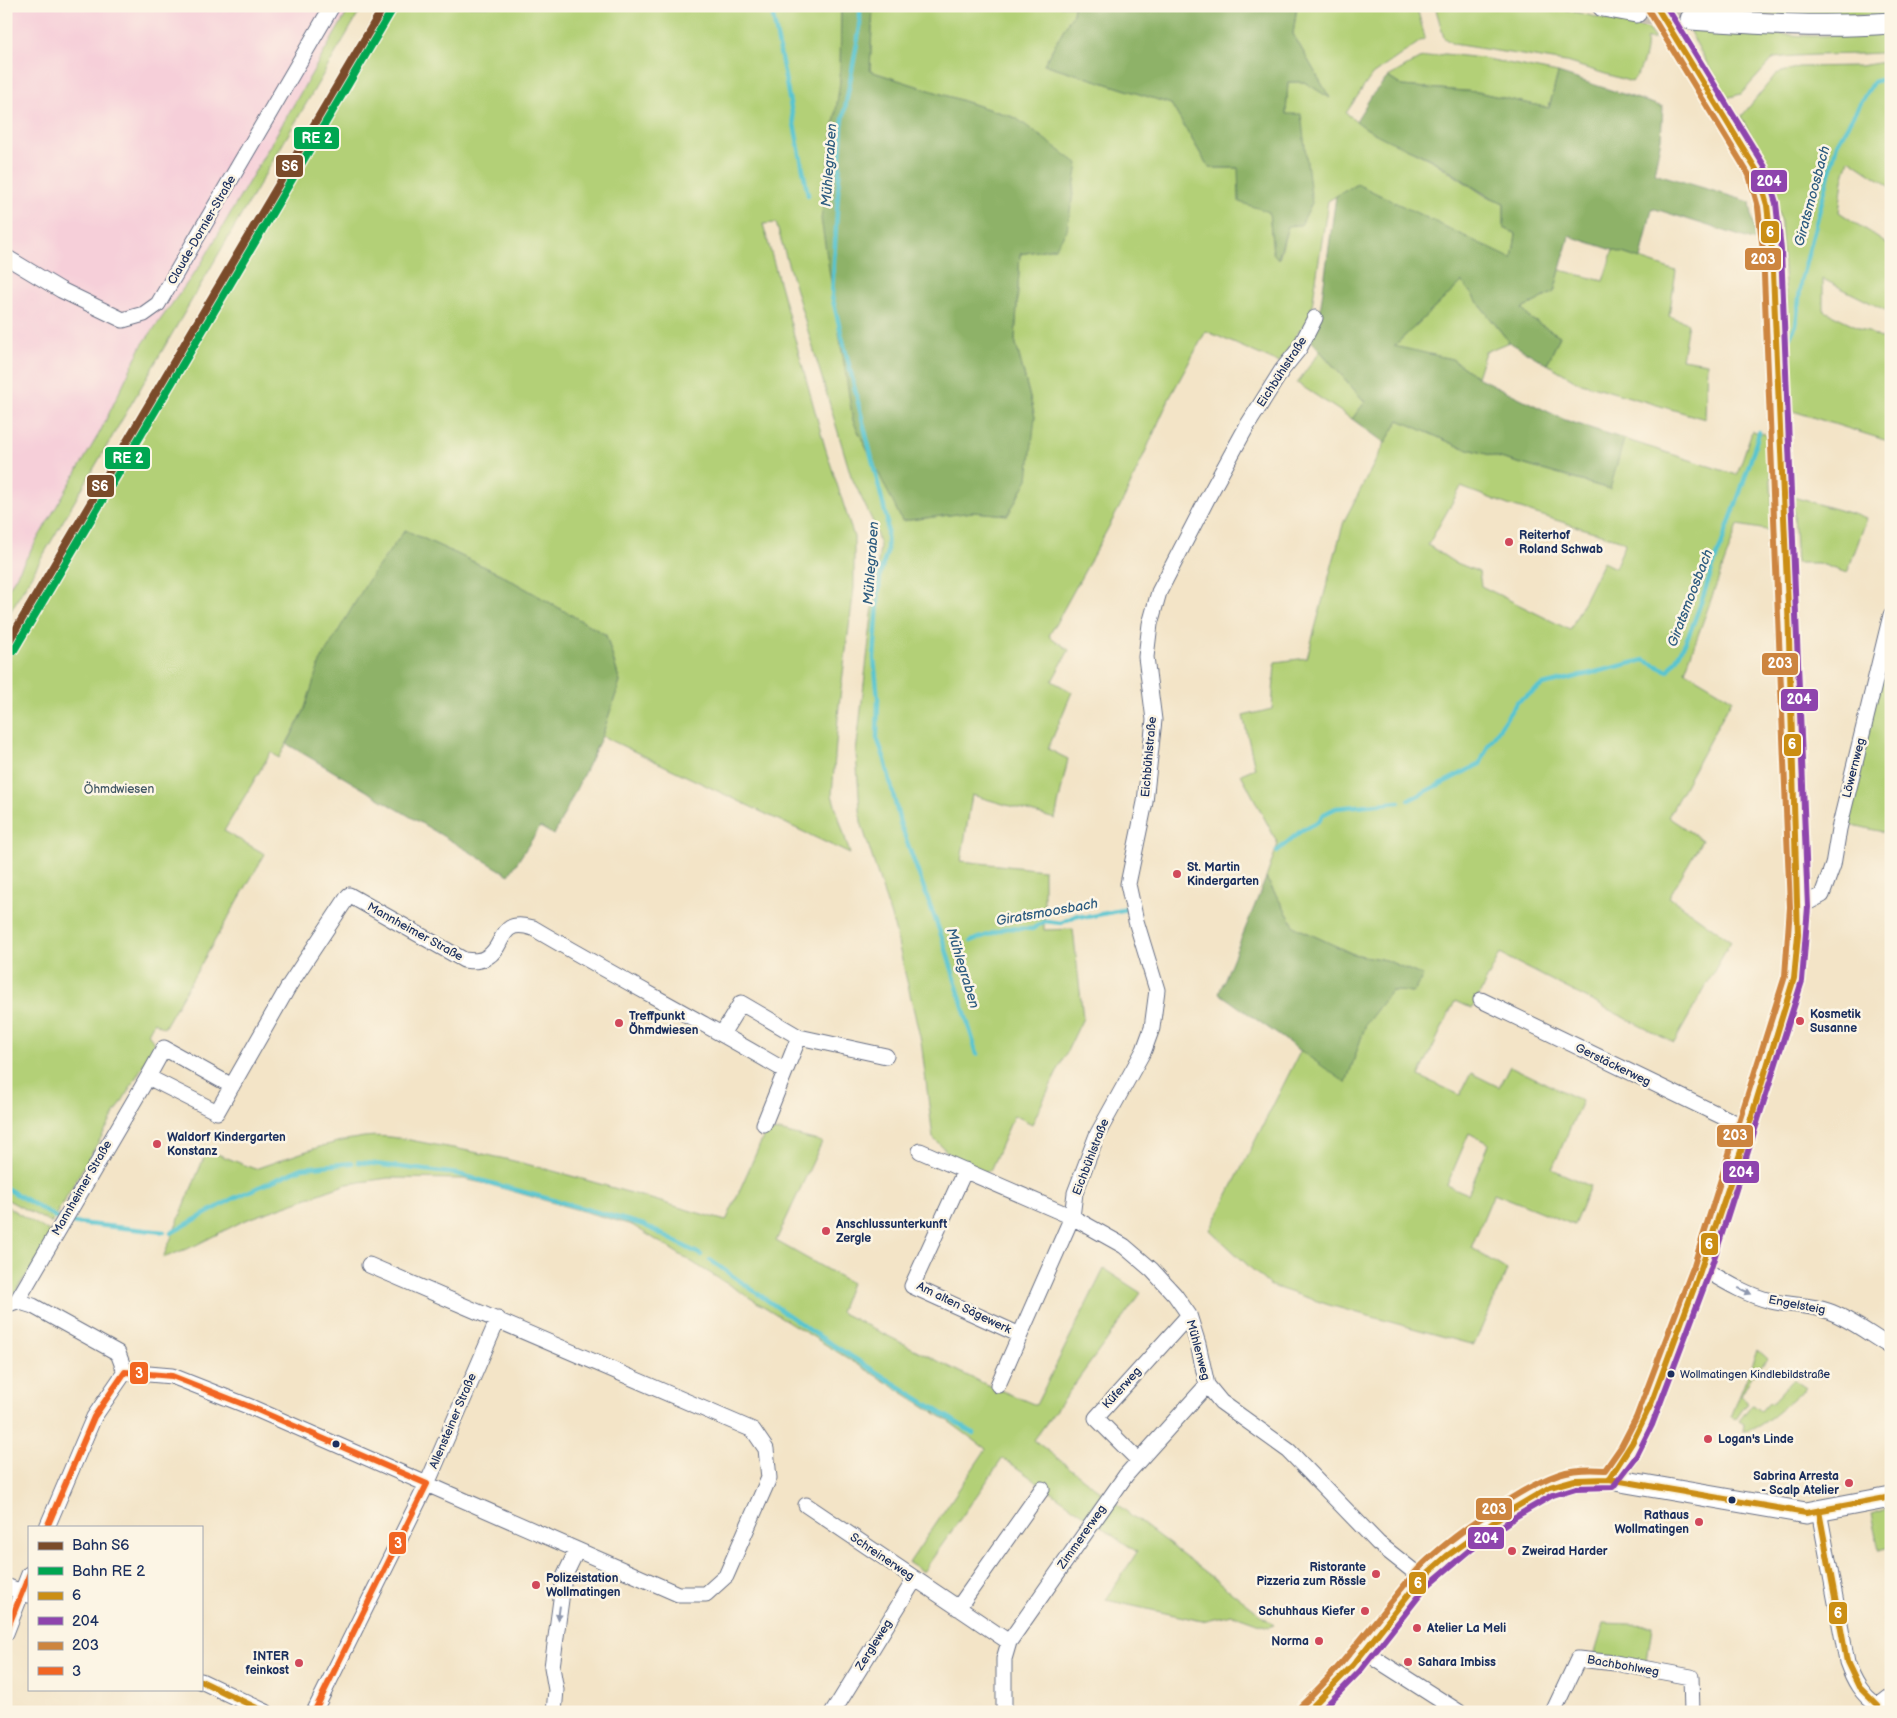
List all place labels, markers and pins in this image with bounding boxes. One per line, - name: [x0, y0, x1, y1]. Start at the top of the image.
- place label: Reiterhof Roland Schwab: [1519, 528, 1603, 557]
- marker: Reiterhof Roland Schwab: [1503, 536, 1515, 548]
- place label: St. Martin Kindergarten: [1187, 860, 1259, 889]
- marker: St. Martin Kindergarten: [1171, 868, 1183, 880]
- place label: Kosmetik Susanne: [1810, 1007, 1861, 1036]
- place label: Treffpunkt Öhmdwiesen: [629, 1009, 699, 1038]
- marker: Kosmetik Susanne: [1794, 1015, 1806, 1027]
- marker: Treffpunkt Öhmdwiesen: [613, 1017, 625, 1029]
- place label: Waldorf Kindergarten Konstanz: [167, 1130, 286, 1159]
- marker: Waldorf Kindergarten Konstanz: [151, 1138, 163, 1150]
- place label: Anschlussunterkunft Zergle: [835, 1217, 947, 1246]
- marker: Anschlussunterkunft Zergle: [820, 1225, 832, 1237]
- place label: Wollmatingen Kindlebildstraße: [1680, 1368, 1831, 1381]
- marker: Wollmatingen Kindlebildstraße: [1666, 1369, 1676, 1379]
- place label: Logan's Linde: [1718, 1432, 1794, 1447]
- marker: Logan's Linde: [1702, 1433, 1714, 1445]
- unlabelled marker: [331, 1439, 341, 1449]
- place label: Sabrina Arresta - Scalp Atelier: [1753, 1469, 1839, 1498]
- marker: Sabrina Arresta - Scalp Atelier: [1843, 1477, 1855, 1489]
- unlabelled marker: [1727, 1495, 1737, 1505]
- place label: Rathaus Wollmatingen: [1614, 1508, 1689, 1537]
- marker: Rathaus Wollmatingen: [1693, 1516, 1705, 1528]
- place label: Zweirad Harder: [1522, 1544, 1608, 1559]
- marker: Zweirad Harder: [1506, 1545, 1518, 1557]
- place label: Ristorante Pizzeria zum Rössle: [1256, 1560, 1366, 1589]
- marker: Ristorante Pizzeria zum Rössle: [1370, 1568, 1382, 1580]
- place label: Polizeistation Wollmatingen: [546, 1571, 621, 1600]
- marker: Polizeistation Wollmatingen: [530, 1579, 542, 1591]
- place label: Schuhhaus Kiefer: [1258, 1604, 1355, 1619]
- marker: Schuhhaus Kiefer: [1359, 1605, 1371, 1617]
- place label: Atelier La Meli: [1426, 1621, 1506, 1636]
- marker: Atelier La Meli: [1411, 1622, 1423, 1634]
- place label: Norma: [1271, 1634, 1309, 1649]
- marker: Norma: [1313, 1635, 1325, 1647]
- place label: INTER feinkost: [246, 1649, 289, 1678]
- place label: Sahara Imbiss: [1418, 1655, 1496, 1670]
- marker: Sahara Imbiss: [1402, 1656, 1414, 1668]
- marker: INTER feinkost: [293, 1657, 305, 1669]

